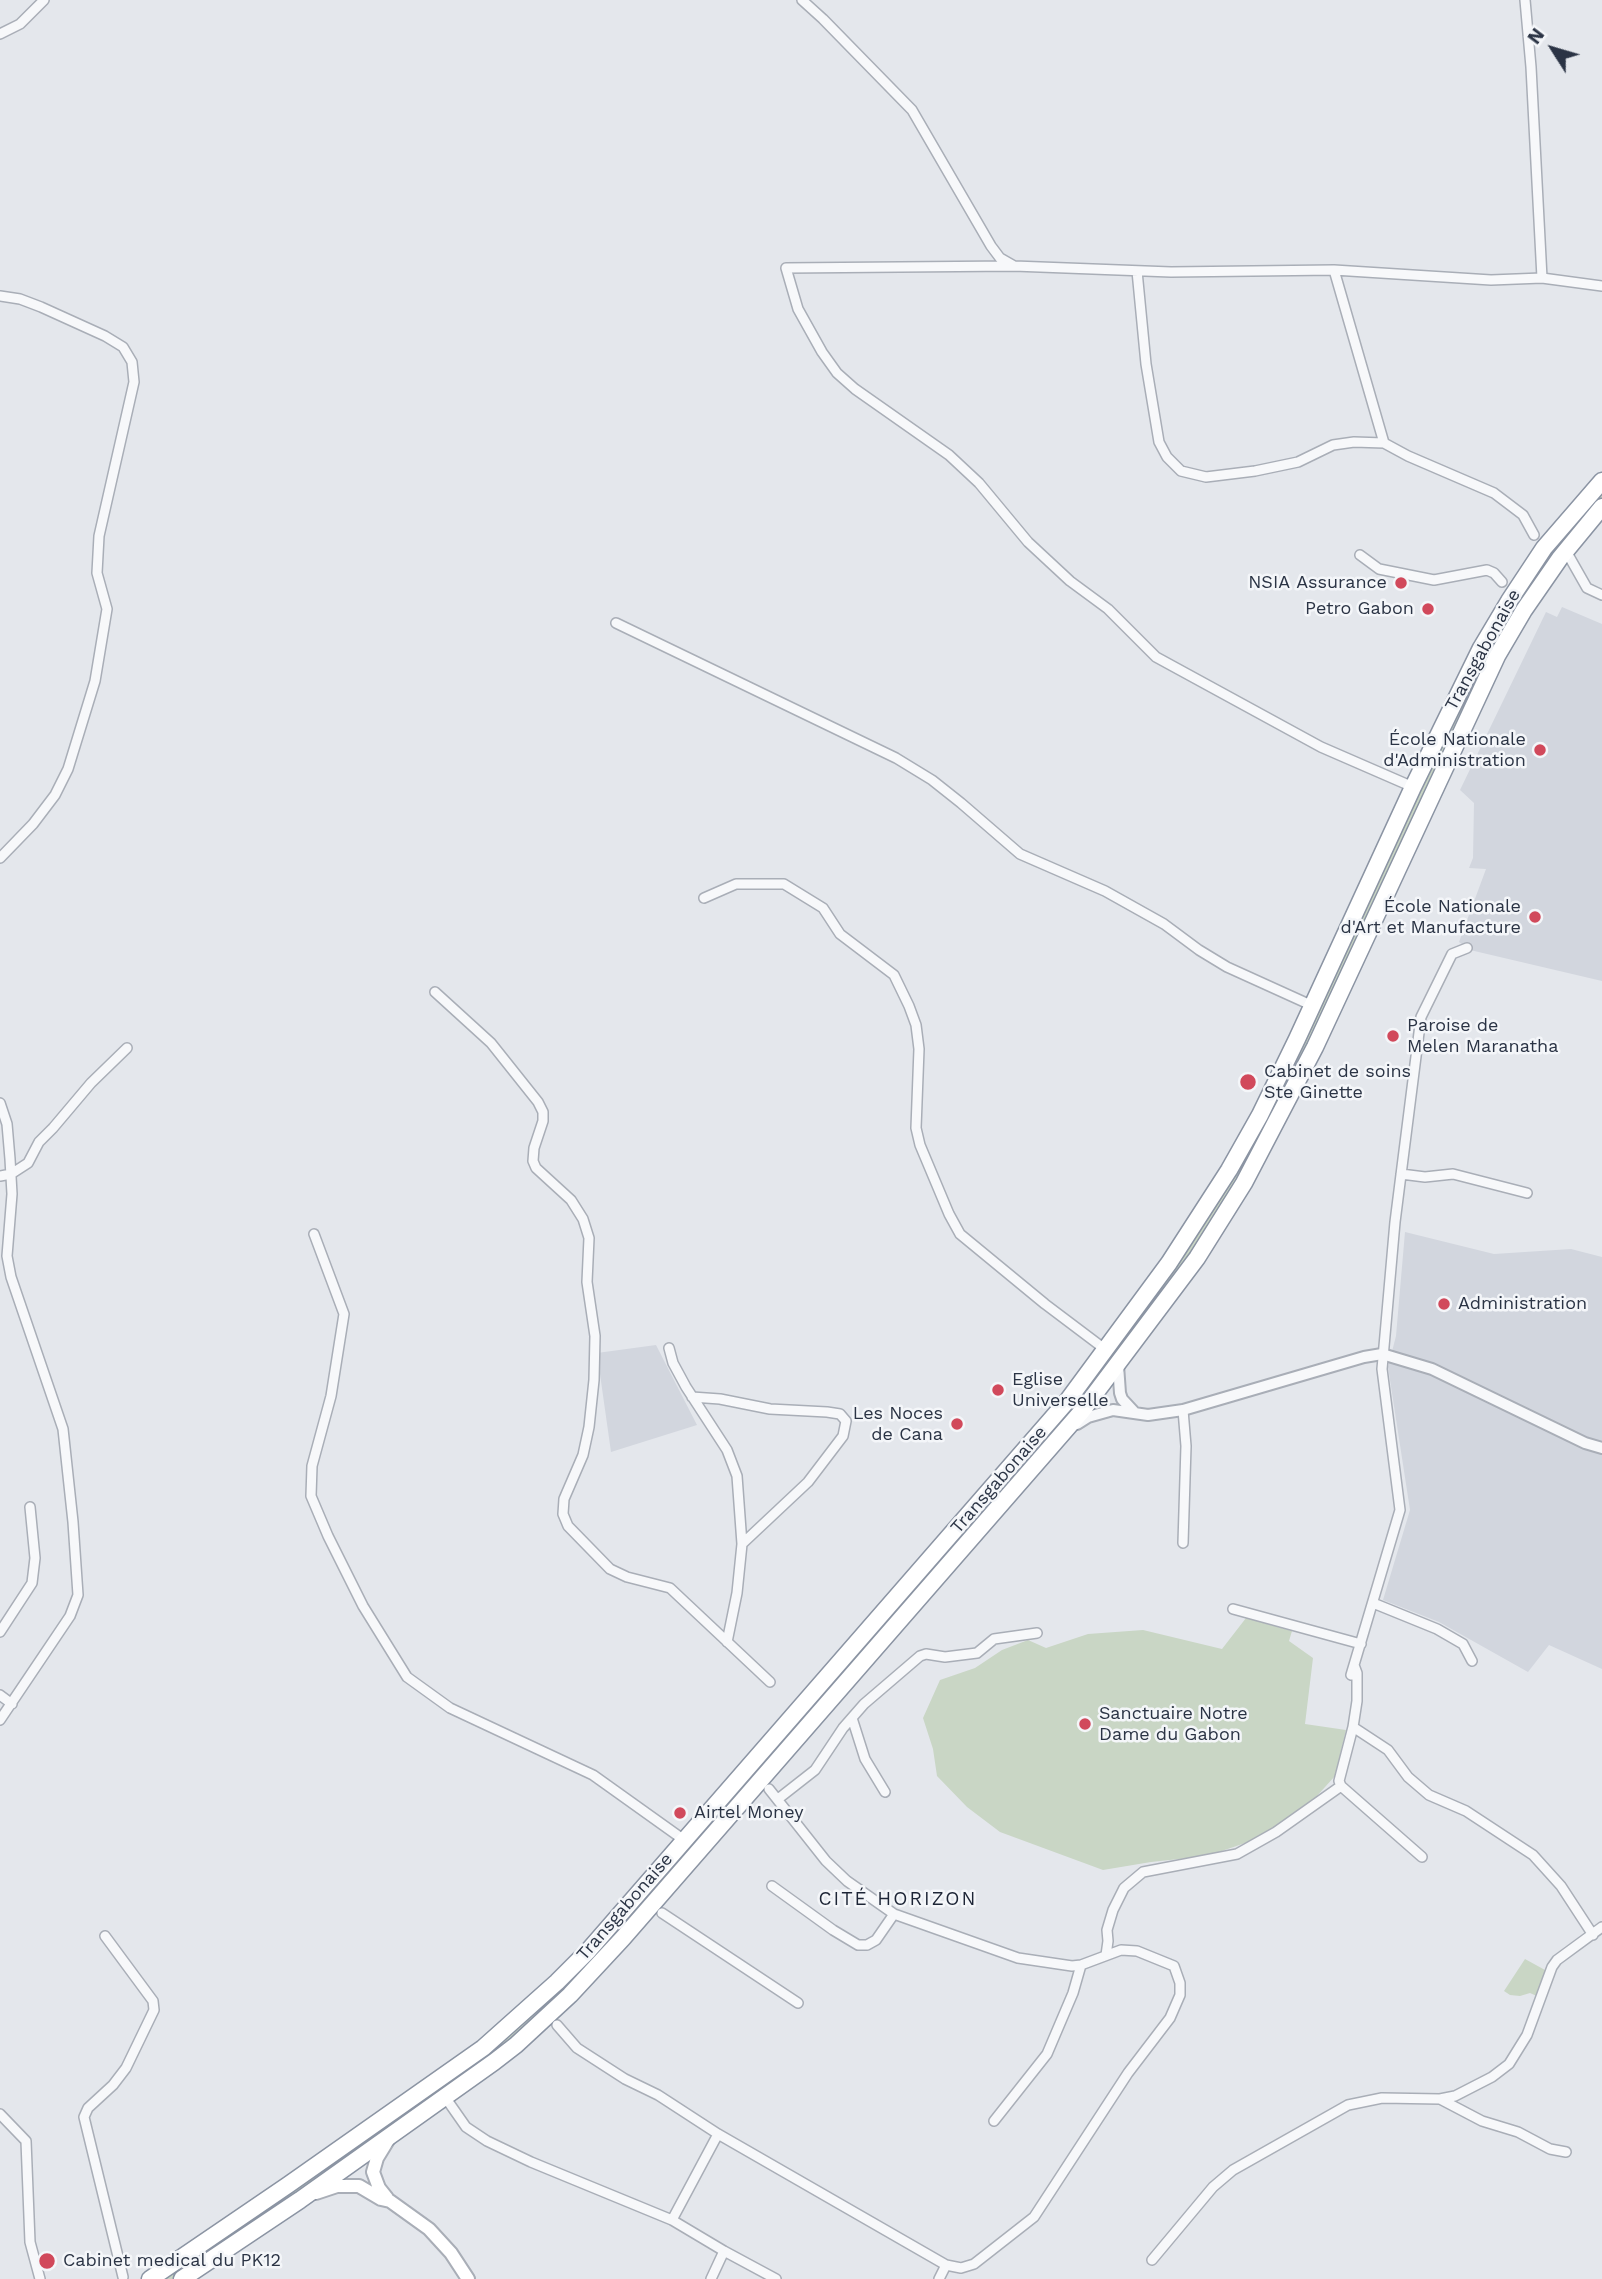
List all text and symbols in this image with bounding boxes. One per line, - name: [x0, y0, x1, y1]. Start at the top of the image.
- north arrow: [1518, 14, 1588, 84]
- text: N: [1522, 24, 1549, 49]
- place label: NSIA Assurance: [1248, 572, 1387, 594]
- marker: NSIA Assurance: [1393, 575, 1409, 591]
- street label: Transgabonaise: [1441, 586, 1525, 714]
- place label: Petro Gabon: [1305, 598, 1414, 620]
- marker: Petro Gabon: [1420, 601, 1436, 617]
- place label: École Nationale d'Administration: [1383, 729, 1526, 772]
- marker: École Nationale d'Administration: [1532, 742, 1548, 758]
- place label: École Nationale d'Art et Manufacture: [1341, 896, 1521, 939]
- marker: École Nationale d'Art et Manufacture: [1527, 909, 1543, 925]
- place label: Paroise de Melen Maranatha: [1407, 1015, 1558, 1058]
- marker: Paroise de Melen Maranatha: [1385, 1028, 1401, 1044]
- place label: Cabinet de soins Ste Ginette: [1264, 1061, 1411, 1104]
- marker: Cabinet de soins Ste Ginette: [1238, 1072, 1258, 1092]
- place label: Administration: [1458, 1293, 1587, 1315]
- marker: Administration: [1436, 1296, 1452, 1312]
- place label: Eglise Universelle: [1012, 1369, 1109, 1412]
- marker: Eglise Universelle: [990, 1382, 1006, 1398]
- place label: Les Noces de Cana: [853, 1403, 943, 1446]
- marker: Les Noces de Cana: [949, 1416, 965, 1432]
- street label: Transgabonaise: [946, 1422, 1052, 1538]
- place label: Sanctuaire Notre Dame du Gabon: [1099, 1703, 1248, 1746]
- marker: Sanctuaire Notre Dame du Gabon: [1077, 1716, 1093, 1732]
- place label: Airtel Money: [694, 1802, 803, 1824]
- marker: Airtel Money: [672, 1805, 688, 1821]
- street label: Transgabonaise: [572, 1849, 678, 1965]
- district label: CITÉ HORIZON: [820, 1888, 976, 1910]
- place label: Cabinet medical du PK12: [63, 2250, 281, 2272]
- marker: Cabinet medical du PK12: [37, 2251, 57, 2271]

